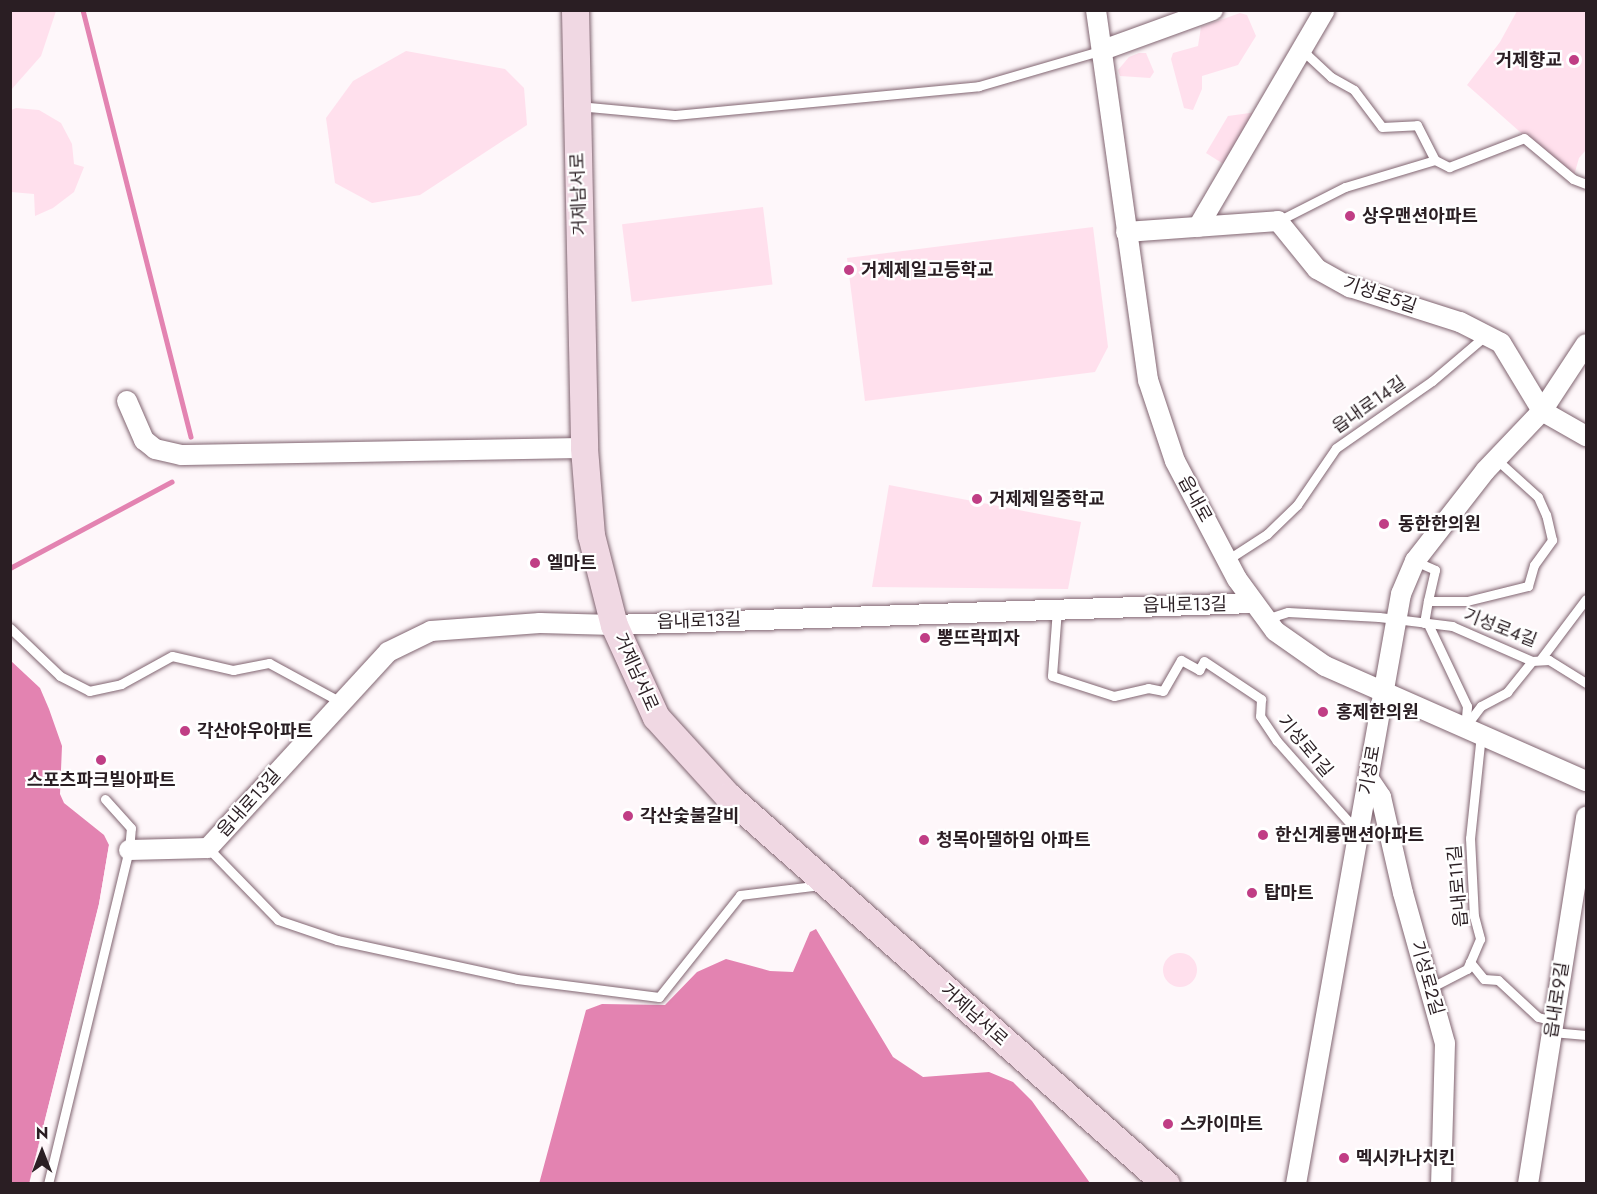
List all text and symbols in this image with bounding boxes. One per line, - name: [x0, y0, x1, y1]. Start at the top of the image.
- place label: 거제향교: [1496, 49, 1562, 71]
- marker: 거제향교: [1567, 53, 1581, 67]
- street label: 거제남서로: [567, 152, 591, 236]
- place label: 상우맨션아파트: [1362, 205, 1478, 227]
- marker: 상우맨션아파트: [1343, 209, 1357, 223]
- place label: 거제제일고등학교: [861, 259, 993, 281]
- marker: 거제제일고등학교: [842, 263, 856, 277]
- street label: 기성로5길: [1340, 272, 1420, 318]
- street label: 읍내로14길: [1328, 372, 1410, 438]
- street label: 읍내로: [1174, 472, 1216, 526]
- place label: 거제제일중학교: [989, 488, 1105, 510]
- marker: 거제제일중학교: [970, 492, 984, 506]
- place label: 동한한의원: [1398, 513, 1481, 535]
- marker: 동한한의원: [1375, 515, 1393, 533]
- place label: 엘마트: [547, 552, 597, 574]
- marker: 엘마트: [528, 556, 542, 570]
- street label: 읍내로13길: [1143, 593, 1227, 617]
- street label: 기성로4길: [1460, 604, 1540, 652]
- street label: 읍내로13길: [657, 609, 741, 633]
- place label: 뽕뜨락피자: [937, 627, 1020, 649]
- street label: 거제남서로: [609, 630, 663, 714]
- marker: 뽕뜨락피자: [918, 631, 932, 645]
- place label: 홍제한의원: [1336, 701, 1419, 723]
- marker: 홍제한의원: [1314, 703, 1332, 721]
- street label: 기성로1길: [1273, 711, 1337, 781]
- place label: 각산야우아파트: [197, 720, 313, 742]
- marker: 각산야우아파트: [178, 724, 192, 738]
- street label: 기성로: [1355, 744, 1385, 796]
- marker: 스포츠파크빌아파트: [94, 753, 108, 767]
- street label: 읍내로13길: [213, 764, 285, 842]
- place label: 스포츠파크빌아파트: [26, 769, 176, 791]
- place label: 각산숯불갈비: [640, 805, 739, 827]
- marker: 각산숯불갈비: [621, 809, 635, 823]
- place label: 한신계룡맨션아파트: [1275, 824, 1424, 846]
- marker: 한신계룡맨션아파트: [1256, 828, 1270, 842]
- place label: 청목아델하임 아파트: [936, 829, 1090, 851]
- marker: 청목아델하임 아파트: [917, 833, 931, 847]
- street label: 읍내로11길: [1444, 844, 1472, 928]
- place label: 탑마트: [1264, 882, 1314, 904]
- marker: 탑마트: [1245, 886, 1259, 900]
- street label: 기성로2길: [1406, 938, 1448, 1018]
- street label: 읍내로9길: [1540, 960, 1574, 1040]
- street label: 거제남서로: [936, 979, 1012, 1051]
- place label: 스카이마트: [1180, 1113, 1263, 1135]
- marker: 스카이마트: [1161, 1117, 1175, 1131]
- north arrow: [12, 1122, 72, 1182]
- text: N: [36, 1122, 48, 1145]
- place label: 멕시카나치킨: [1356, 1147, 1455, 1169]
- marker: 멕시카나치킨: [1337, 1151, 1351, 1165]

